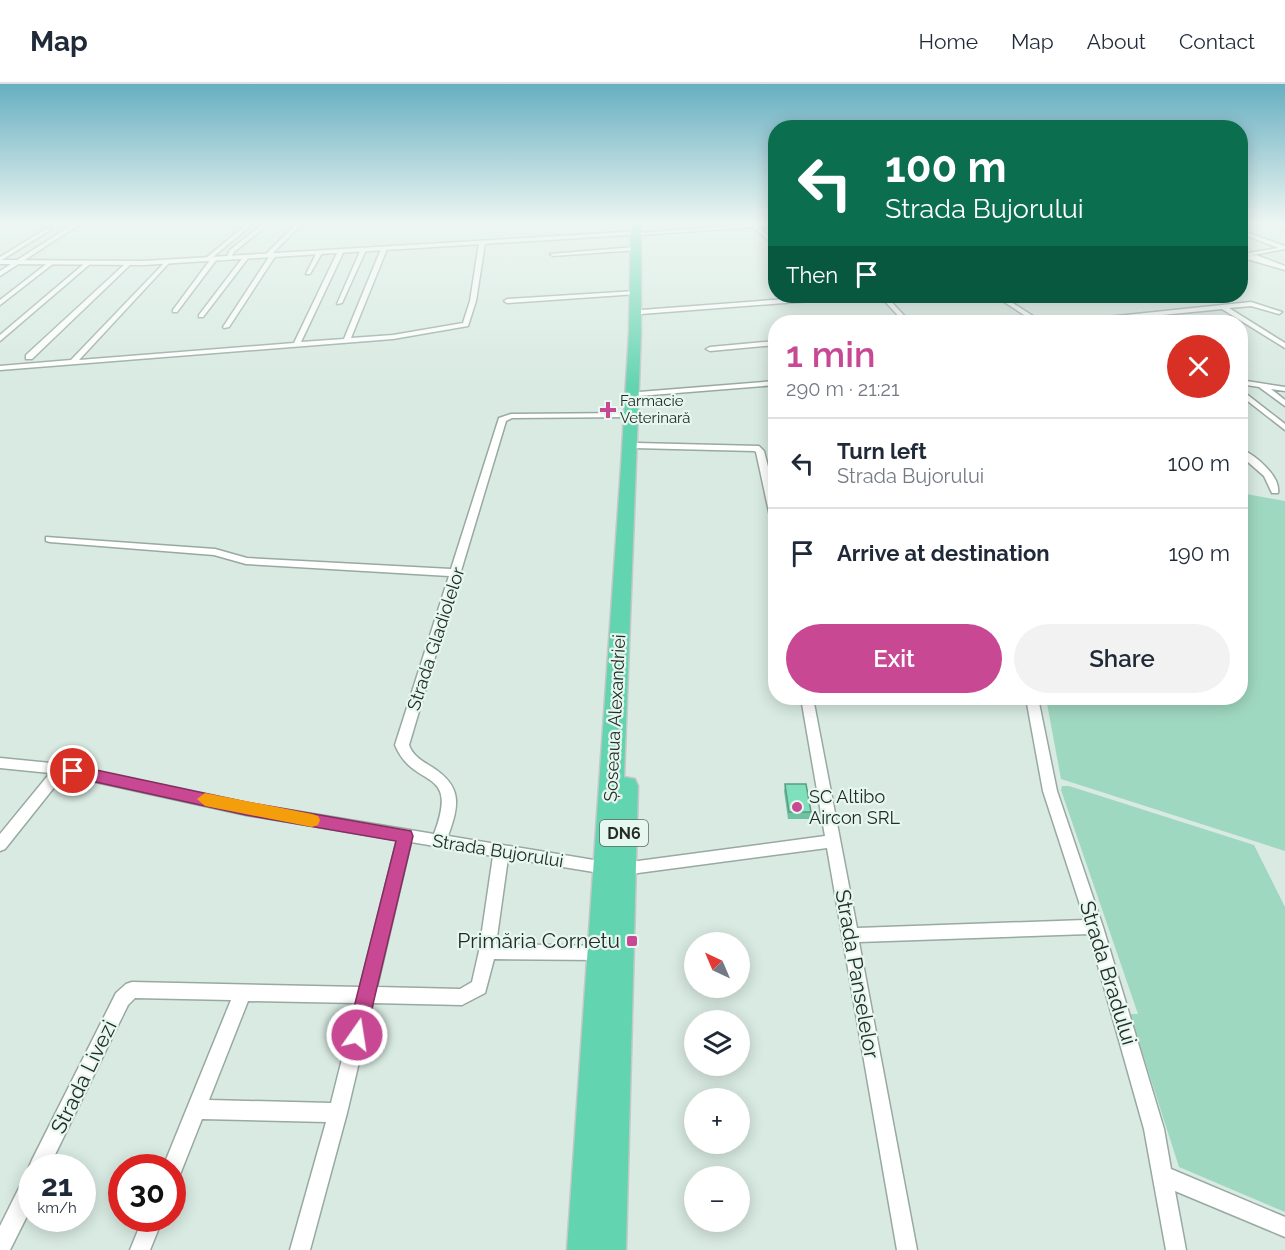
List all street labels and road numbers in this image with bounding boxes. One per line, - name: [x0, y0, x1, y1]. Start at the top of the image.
- street label: Strada Gladiolelor: [402, 564, 469, 713]
- street label: Șoseaua Alexandriei: [600, 634, 629, 802]
- road number: DN6: [600, 820, 648, 846]
- street label: Strada Bujorului: [431, 830, 565, 871]
- street label: Strada Panselelor: [830, 888, 885, 1061]
- street label: Strada Bradului: [1075, 898, 1142, 1048]
- street label: Strada Livezi: [45, 1016, 122, 1138]

